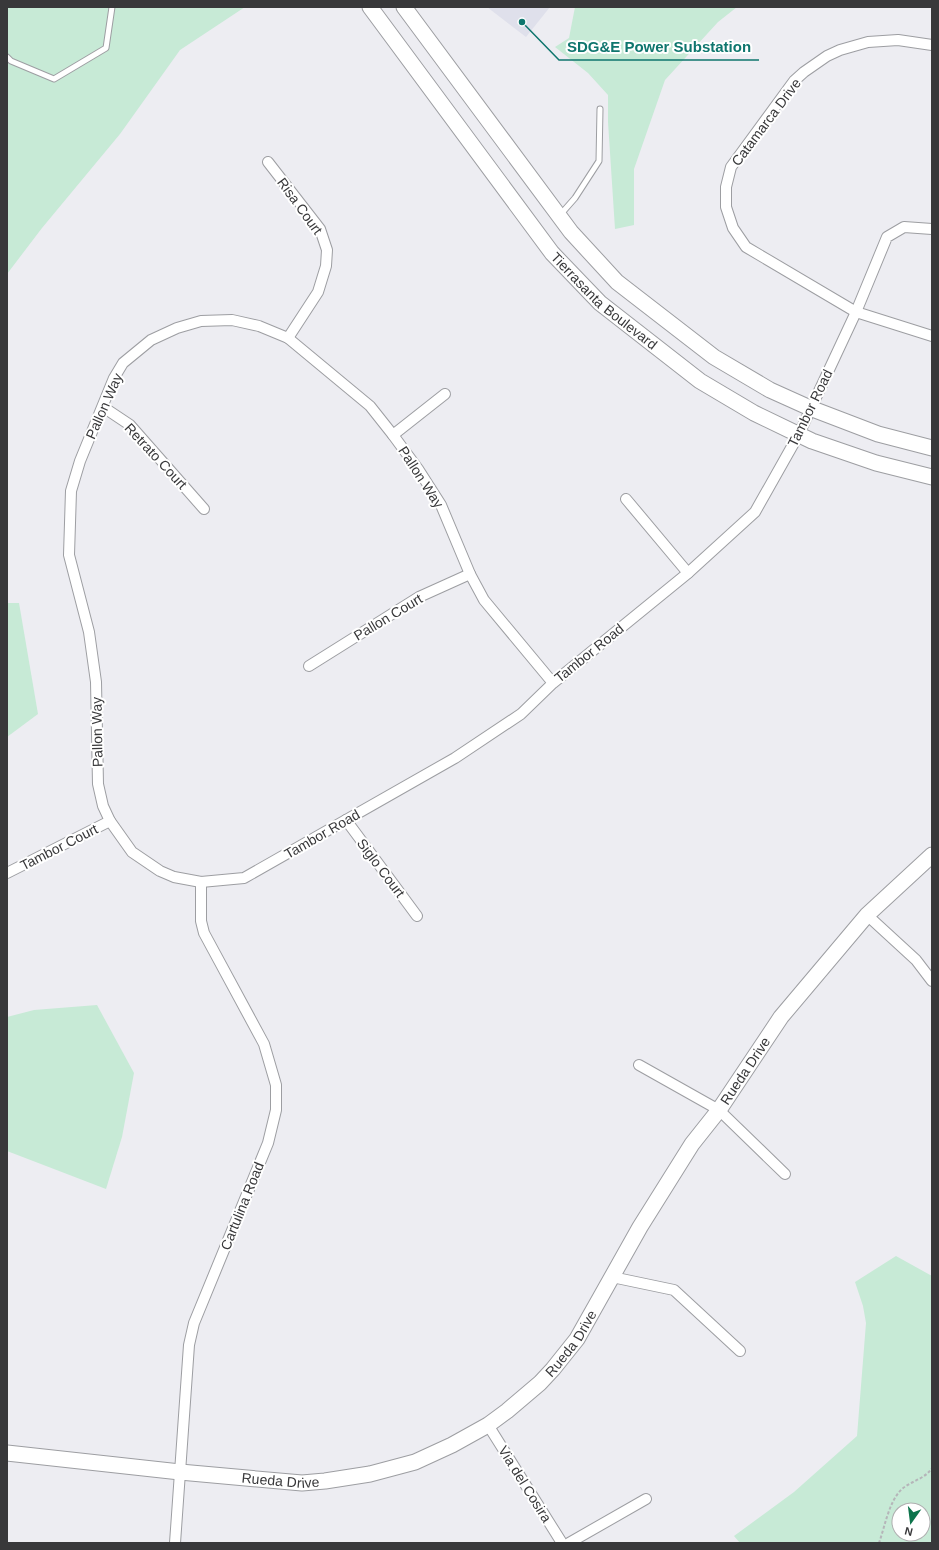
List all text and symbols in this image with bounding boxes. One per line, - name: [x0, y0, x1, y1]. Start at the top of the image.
- callout: SDG&E Power Substation: [559, 33, 759, 60]
- text: SDG&E Power Substation: [567, 38, 751, 55]
- street label: Catamarca Drive: [728, 75, 804, 169]
- street label: Risa Court: [274, 175, 326, 238]
- street label: Tierrasanta Boulevard: [548, 249, 660, 353]
- street label: Tambor Road: [784, 367, 836, 449]
- street label: Pallon Way: [82, 371, 126, 441]
- street label: Retrato Court: [121, 420, 191, 492]
- street label: Pallon Way: [395, 443, 447, 511]
- street label: Pallon Court: [351, 590, 425, 644]
- street label: Tambor Road: [551, 620, 627, 686]
- street label: Pallon Way: [88, 697, 106, 767]
- street label: Tambor Road: [282, 806, 362, 862]
- street label: Tambor Court: [18, 821, 101, 873]
- street label: Siglo Court: [354, 836, 408, 901]
- street label: Rueda Drive: [717, 1034, 774, 1108]
- street label: Cartulina Road: [217, 1160, 267, 1252]
- street label: Rueda Drive: [542, 1307, 600, 1380]
- street label: Via del Cosira: [495, 1443, 555, 1525]
- street label: Rueda Drive: [241, 1470, 320, 1491]
- north arrow: [891, 1502, 931, 1542]
- text: N: [903, 1525, 914, 1538]

